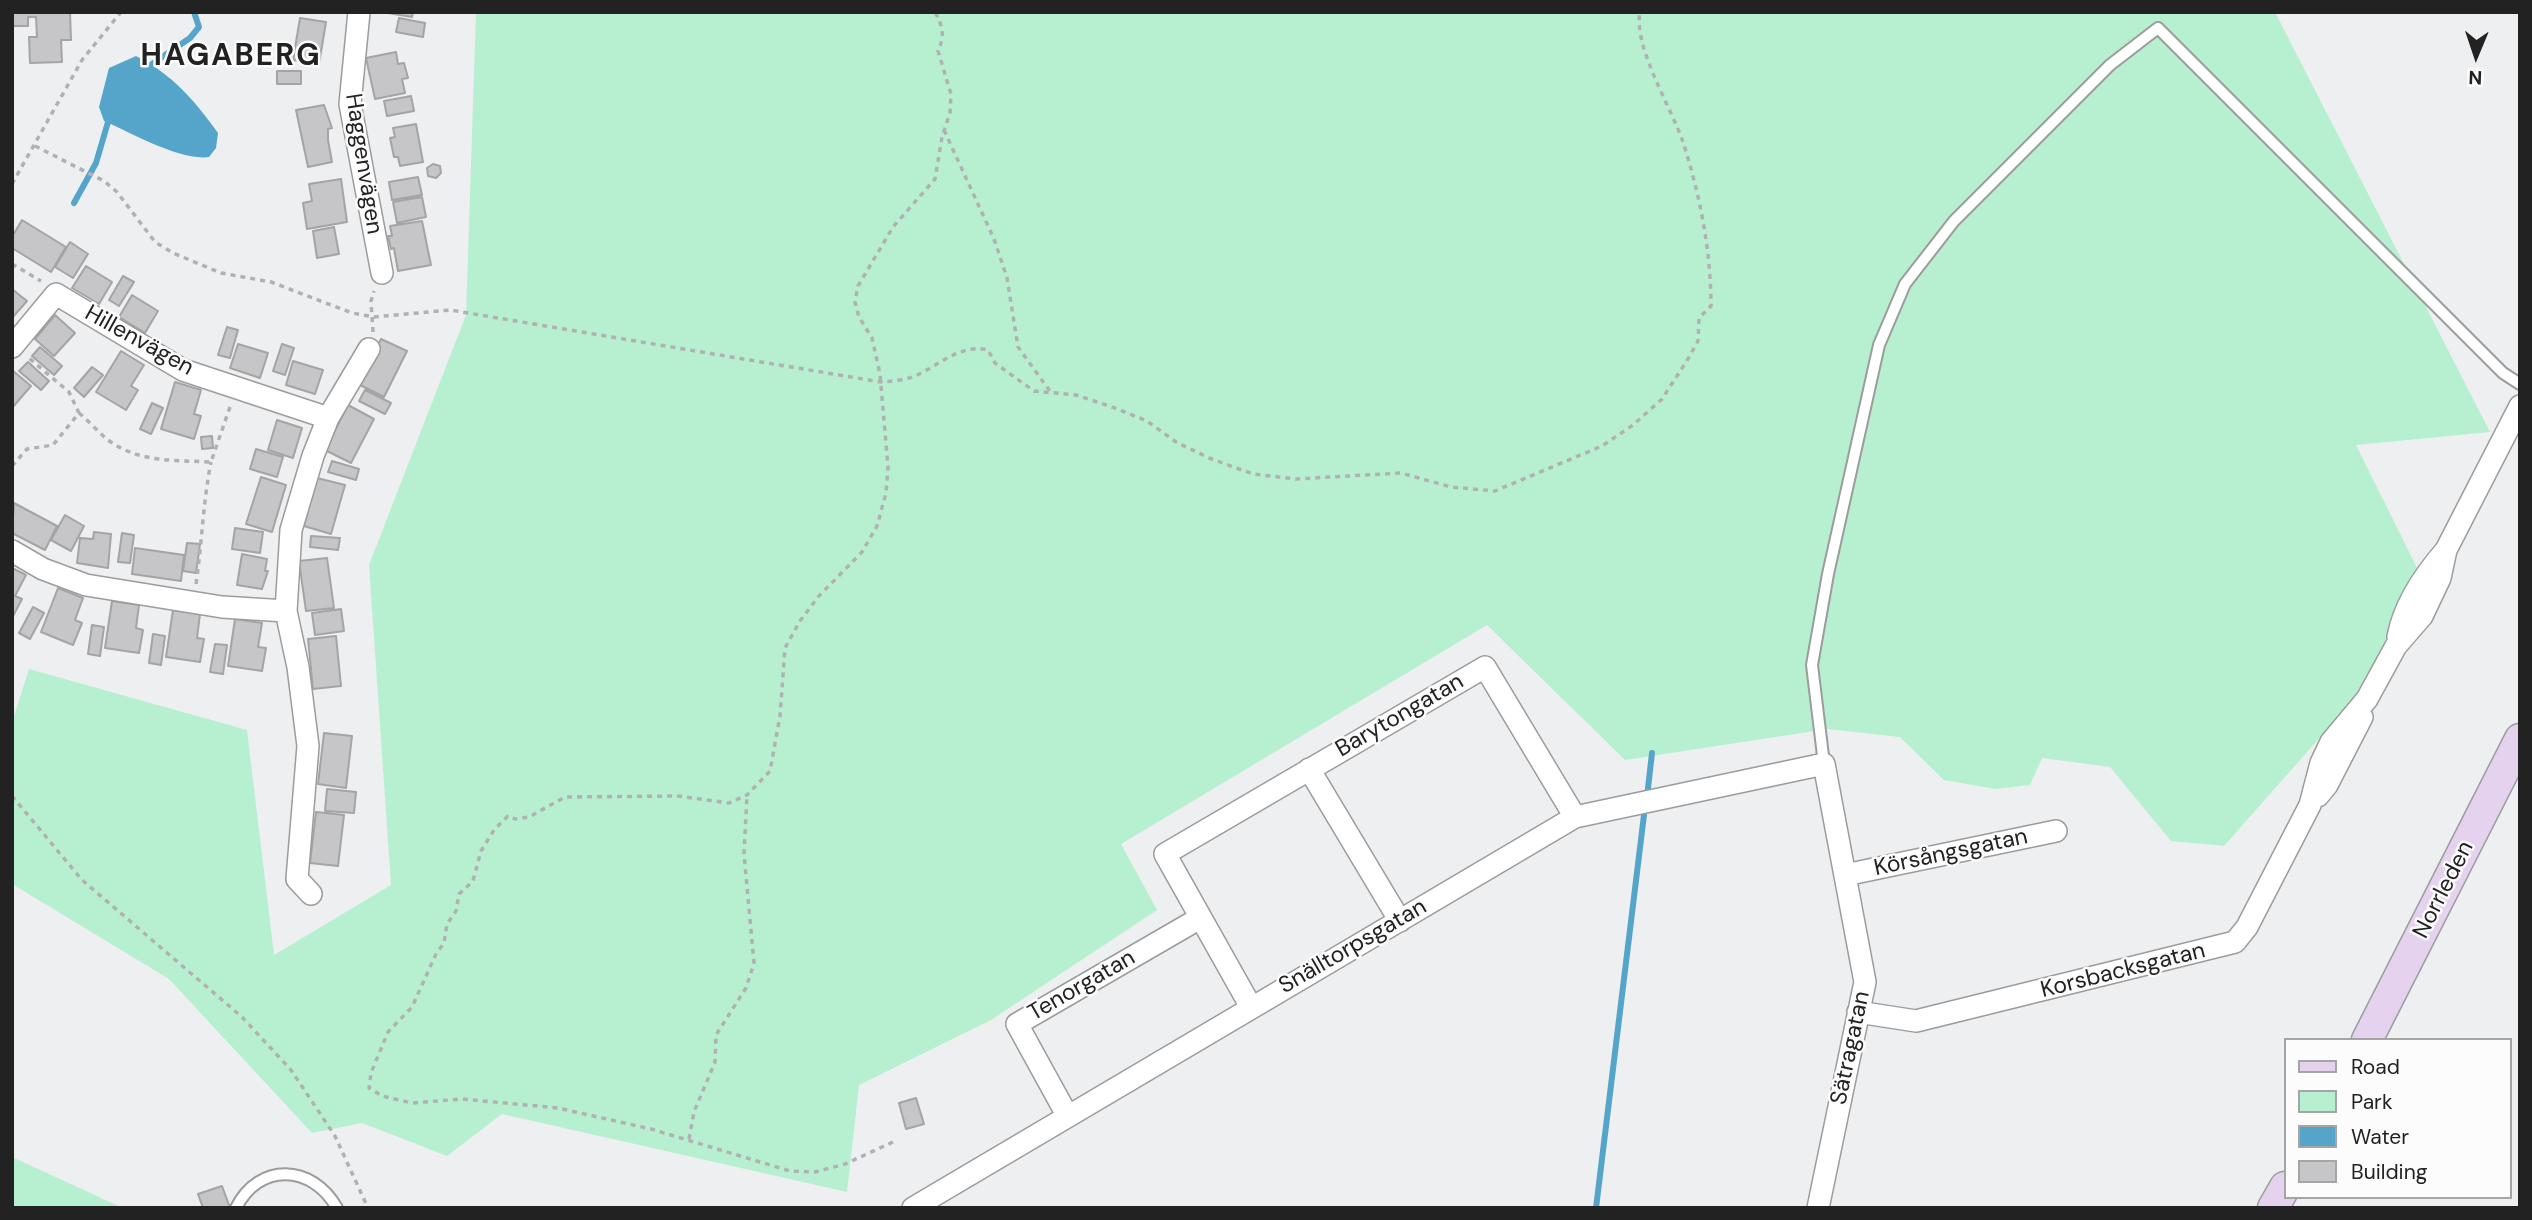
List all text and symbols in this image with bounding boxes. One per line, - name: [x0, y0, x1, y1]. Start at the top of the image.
- north arrow: [2441, 21, 2511, 91]
- district label: HAGABERG: [142, 39, 320, 75]
- text: N: [2468, 65, 2483, 90]
- street label: Haggenvägen: [338, 92, 388, 236]
- street label: Hillenvägen: [80, 300, 198, 382]
- street label: Barytongatan: [1331, 668, 1469, 764]
- street label: Körsångsgatan: [1872, 823, 2030, 883]
- street label: Norrleden: [2408, 837, 2480, 943]
- street label: Snälltorpsgatan: [1274, 894, 1432, 1000]
- street label: Korsbacksgatan: [2038, 937, 2208, 1005]
- street label: Tenorgatan: [1024, 944, 1140, 1028]
- street label: Sätragatan: [1826, 989, 1876, 1107]
- legend: [2284, 1038, 2511, 1199]
- text: Road: [2351, 1053, 2400, 1081]
- text: Park: [2351, 1088, 2392, 1116]
- text: Water: [2351, 1123, 2409, 1151]
- text: Building: [2351, 1158, 2427, 1186]

